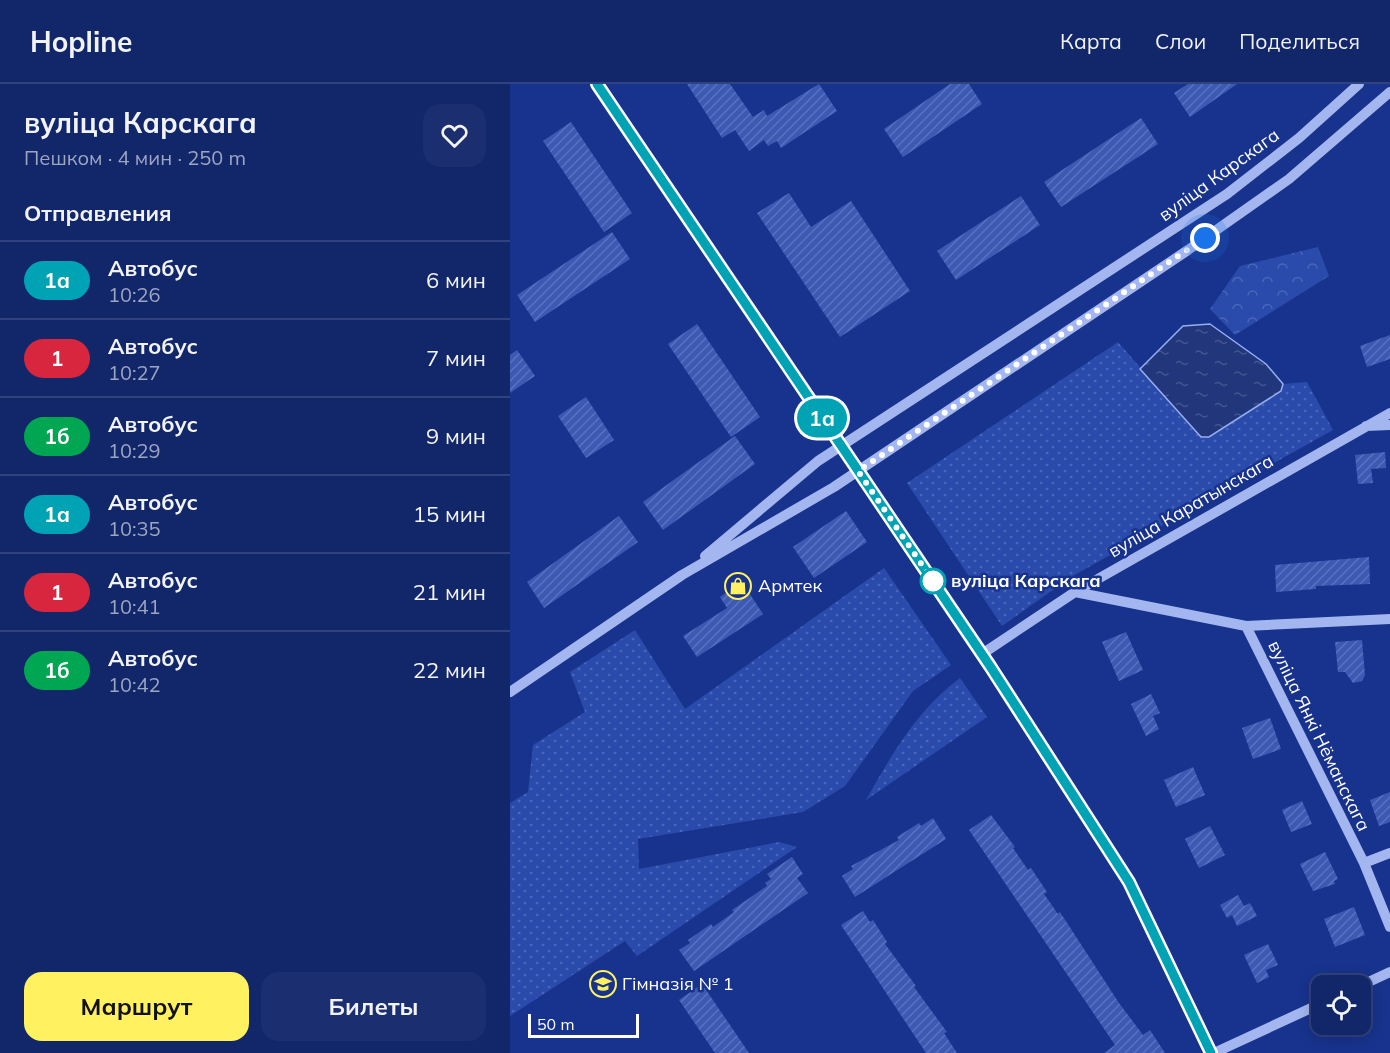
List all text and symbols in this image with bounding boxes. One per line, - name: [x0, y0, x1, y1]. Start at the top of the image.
- text: Hopline: [30, 24, 132, 59]
- text: Карта: [1060, 28, 1122, 54]
- text: Слои: [1155, 28, 1206, 54]
- text: Поделиться: [1239, 28, 1360, 54]
- button: heart: [423, 104, 486, 167]
- text: вуліца Карскага: [24, 105, 257, 140]
- street label: вуліца Карскага: [1154, 123, 1284, 226]
- text: Пешком · 4 мин · 250 m: [24, 145, 246, 170]
- text: Отправления: [24, 199, 172, 227]
- your location: [1190, 223, 1220, 253]
- text: Автобус: [108, 254, 198, 282]
- text: 6 мин: [426, 266, 486, 294]
- text: 1а: [44, 267, 70, 293]
- text: 10:26: [108, 282, 161, 307]
- text: Автобус: [108, 332, 198, 360]
- text: 7 мин: [426, 344, 486, 372]
- text: 1: [51, 345, 63, 371]
- text: 10:27: [108, 360, 161, 385]
- line badge: 1а: [795, 398, 849, 438]
- text: 1а: [809, 405, 835, 431]
- text: Автобус: [108, 410, 198, 438]
- text: 9 мин: [426, 422, 486, 450]
- text: 1б: [44, 423, 70, 449]
- text: 10:29: [108, 438, 161, 463]
- street label: вуліца Каратынскага: [1104, 449, 1277, 562]
- text: Автобус: [108, 488, 198, 516]
- text: 15 мин: [413, 500, 486, 528]
- text: 1а: [44, 501, 70, 527]
- text: 10:35: [108, 516, 161, 541]
- text: Автобус: [108, 566, 198, 594]
- marker: вуліца Карскага: [920, 568, 946, 594]
- place label: вуліца Карскага: [951, 569, 1101, 592]
- shop icon: Армтек: [723, 571, 753, 601]
- place label: Армтек: [758, 574, 822, 597]
- text: 21 мин: [413, 578, 486, 606]
- text: 1: [51, 579, 63, 605]
- text: 10:41: [108, 594, 161, 619]
- street label: вуліца Янкі Нёманскага: [1263, 637, 1376, 835]
- text: Автобус: [108, 644, 198, 672]
- text: 22 мин: [413, 656, 486, 684]
- text: 1б: [44, 657, 70, 683]
- text: 10:42: [108, 672, 161, 697]
- school or university icon: Гімназія № 1: [588, 969, 618, 999]
- button: Маршрут: [24, 972, 249, 1041]
- button: Билеты: [261, 972, 486, 1041]
- place label: Гімназія № 1: [622, 972, 734, 995]
- map controls: [1311, 975, 1371, 1035]
- button: locate: [1311, 975, 1371, 1035]
- scale bar: [528, 1011, 639, 1038]
- text: 50 m: [537, 1014, 574, 1034]

